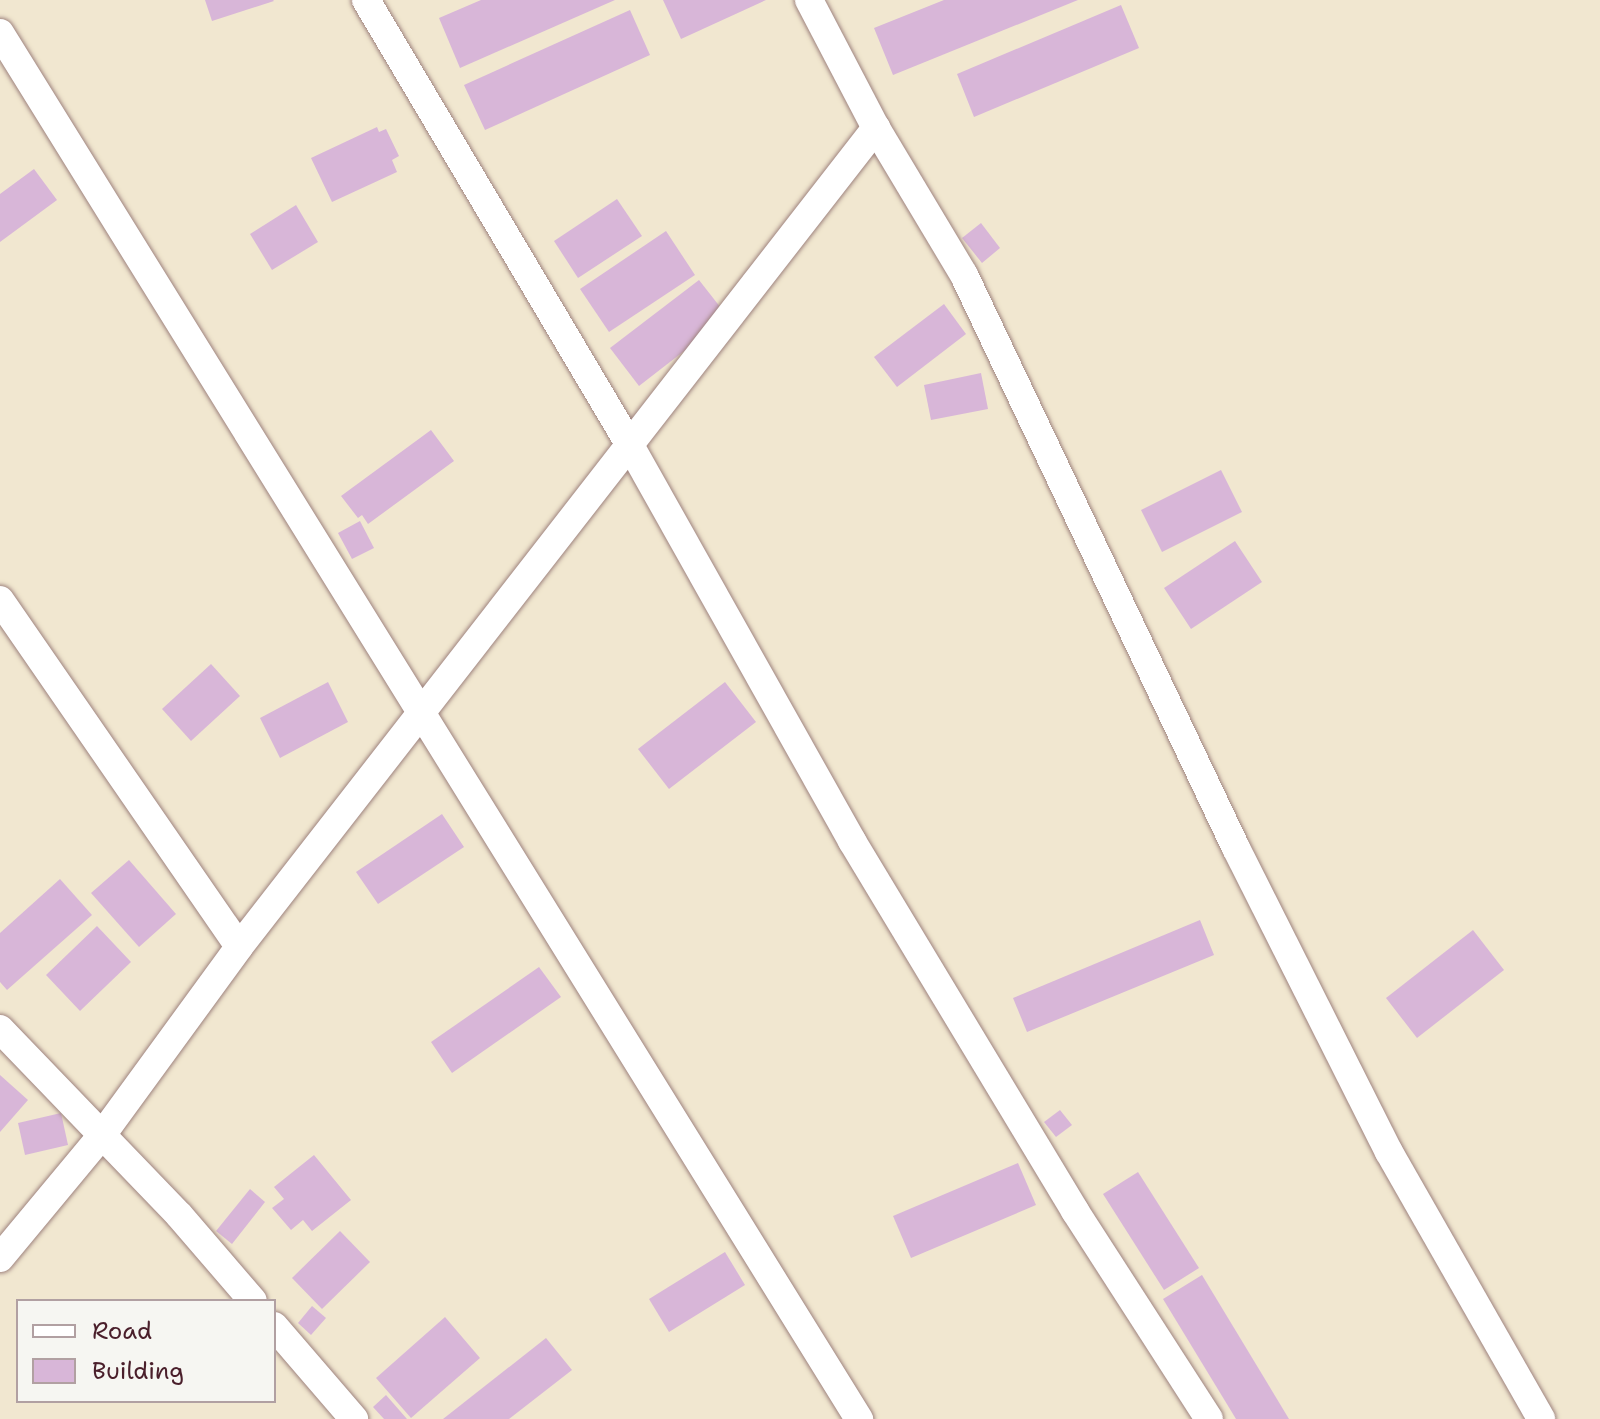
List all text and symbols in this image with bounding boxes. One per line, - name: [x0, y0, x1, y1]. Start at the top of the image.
- legend: [16, 1299, 276, 1403]
- text: Road: [92, 1315, 152, 1347]
- text: Building: [92, 1355, 184, 1387]

